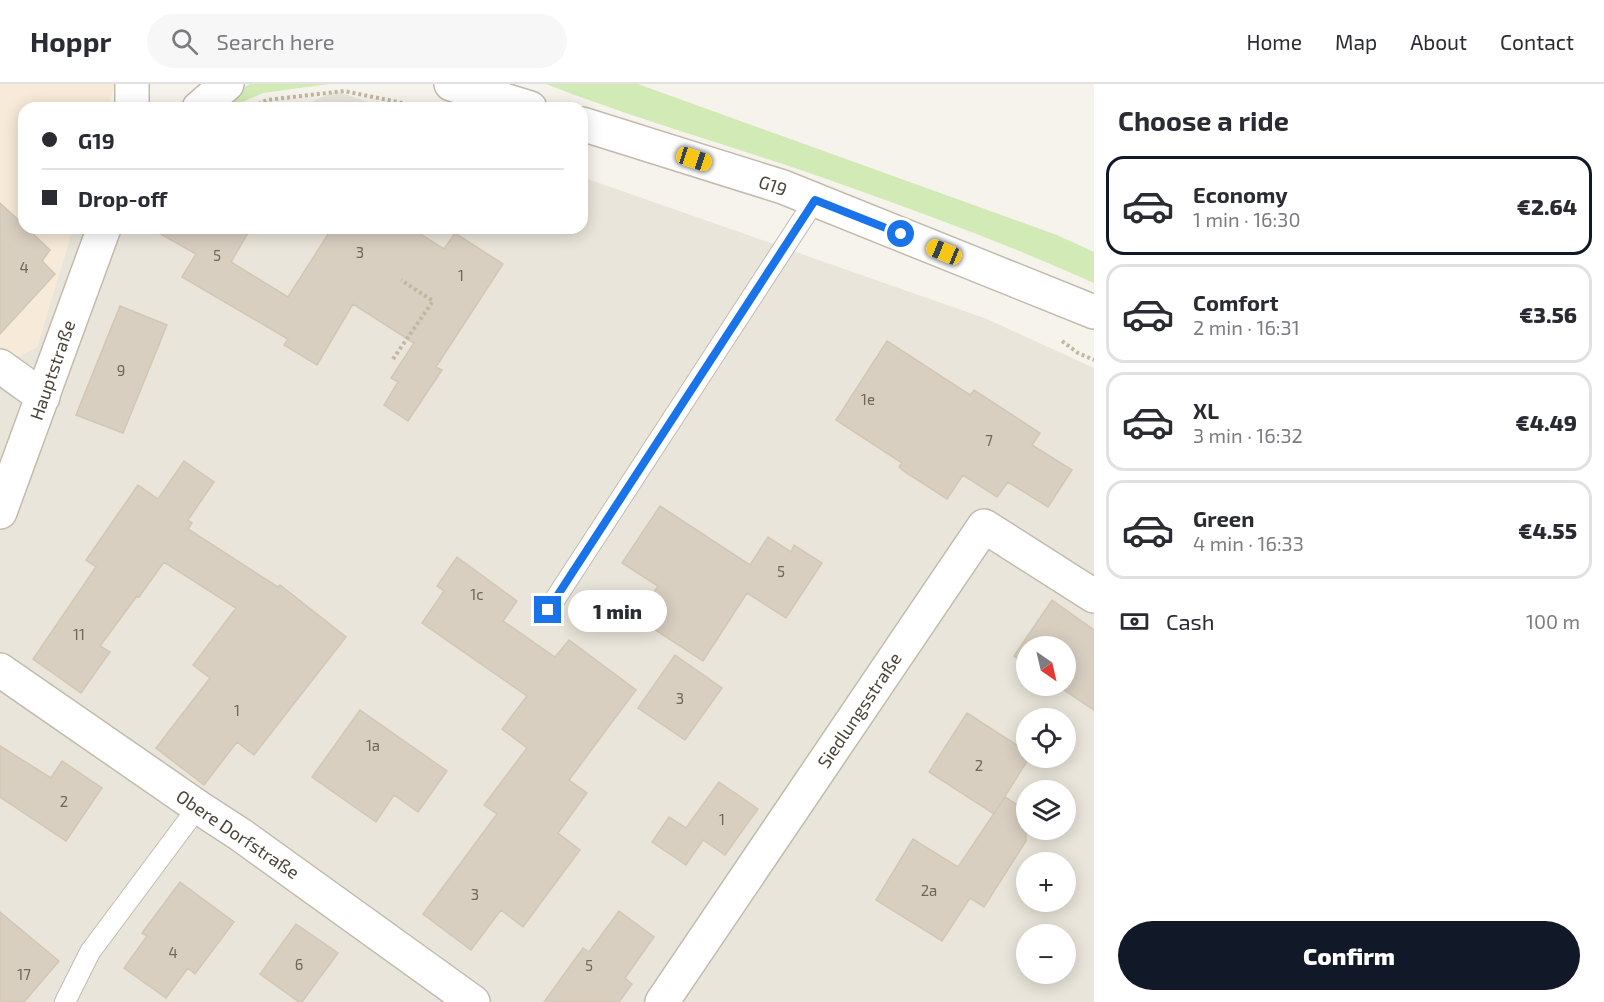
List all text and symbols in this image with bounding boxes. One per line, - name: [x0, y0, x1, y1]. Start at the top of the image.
- search box: [147, 14, 567, 68]
- text: Hoppr: [30, 24, 111, 58]
- icon: search: [168, 25, 201, 58]
- text: Search here: [216, 28, 335, 54]
- text: Home: [1246, 29, 1302, 54]
- text: Map: [1335, 29, 1377, 54]
- text: About: [1410, 29, 1467, 54]
- text: Contact: [1500, 29, 1574, 54]
- text: Choose a ride: [1118, 104, 1289, 136]
- text: G19: [78, 127, 115, 153]
- car: [674, 145, 714, 173]
- street label: G19: [756, 170, 790, 200]
- icon: car: [1121, 179, 1175, 233]
- text: Economy: [1193, 181, 1288, 207]
- text: Drop-off: [78, 185, 167, 211]
- text: €2.64: [1517, 193, 1577, 219]
- text: 1 min · 16:30: [1193, 207, 1300, 231]
- route start: [887, 220, 914, 247]
- car: [924, 237, 964, 267]
- house number: 3: [356, 243, 364, 261]
- house number: 5: [213, 246, 221, 264]
- house number: 4: [19, 258, 29, 276]
- house number: 1: [458, 266, 464, 284]
- icon: car: [1121, 287, 1175, 341]
- text: Comfort: [1193, 289, 1278, 315]
- text: €3.56: [1519, 301, 1577, 327]
- text: 2 min · 16:31: [1193, 315, 1300, 339]
- street label: Hauptstraße: [25, 317, 79, 423]
- house number: 9: [117, 361, 125, 379]
- house number: 1e: [861, 390, 875, 408]
- icon: car: [1121, 395, 1175, 449]
- text: XL: [1193, 397, 1219, 423]
- text: €4.49: [1516, 409, 1577, 435]
- text: 3 min · 16:32: [1193, 423, 1303, 447]
- house number: 7: [985, 431, 993, 449]
- icon: car: [1121, 503, 1175, 557]
- text: Green: [1193, 505, 1255, 531]
- text: €4.55: [1518, 517, 1577, 543]
- text: 4 min · 16:33: [1193, 531, 1304, 555]
- house number: 5: [777, 562, 785, 580]
- house number: 1c: [470, 585, 484, 603]
- callout: 1 min: [569, 589, 668, 631]
- route end: [534, 596, 561, 623]
- text: 1 min: [593, 599, 642, 623]
- icon: cash: [1118, 605, 1151, 638]
- text: Cash: [1166, 608, 1215, 634]
- text: 100 m: [1526, 609, 1580, 633]
- house number: 11: [73, 625, 85, 643]
- north arrow: [1016, 636, 1076, 696]
- map controls: [1016, 636, 1076, 984]
- street label: Siedlungsstraße: [812, 648, 906, 772]
- house number: 3: [676, 689, 684, 707]
- house number: 1: [234, 701, 240, 719]
- button: locate: [1016, 708, 1076, 768]
- house number: 1a: [366, 736, 380, 754]
- house number: 2: [975, 756, 983, 774]
- button: layers: [1016, 780, 1076, 840]
- street label: Obere Dorfstraße: [172, 785, 304, 883]
- house number: 2: [60, 792, 68, 810]
- house number: 1: [719, 810, 725, 828]
- button: +: [1016, 852, 1076, 912]
- house number: 2a: [921, 881, 937, 899]
- house number: 3: [471, 885, 479, 903]
- button: Confirm: [1118, 921, 1580, 990]
- button: −: [1016, 924, 1076, 984]
- house number: 4: [168, 943, 178, 961]
- house number: 6: [295, 955, 303, 973]
- house number: 5: [585, 956, 593, 974]
- house number: 17: [17, 965, 31, 983]

